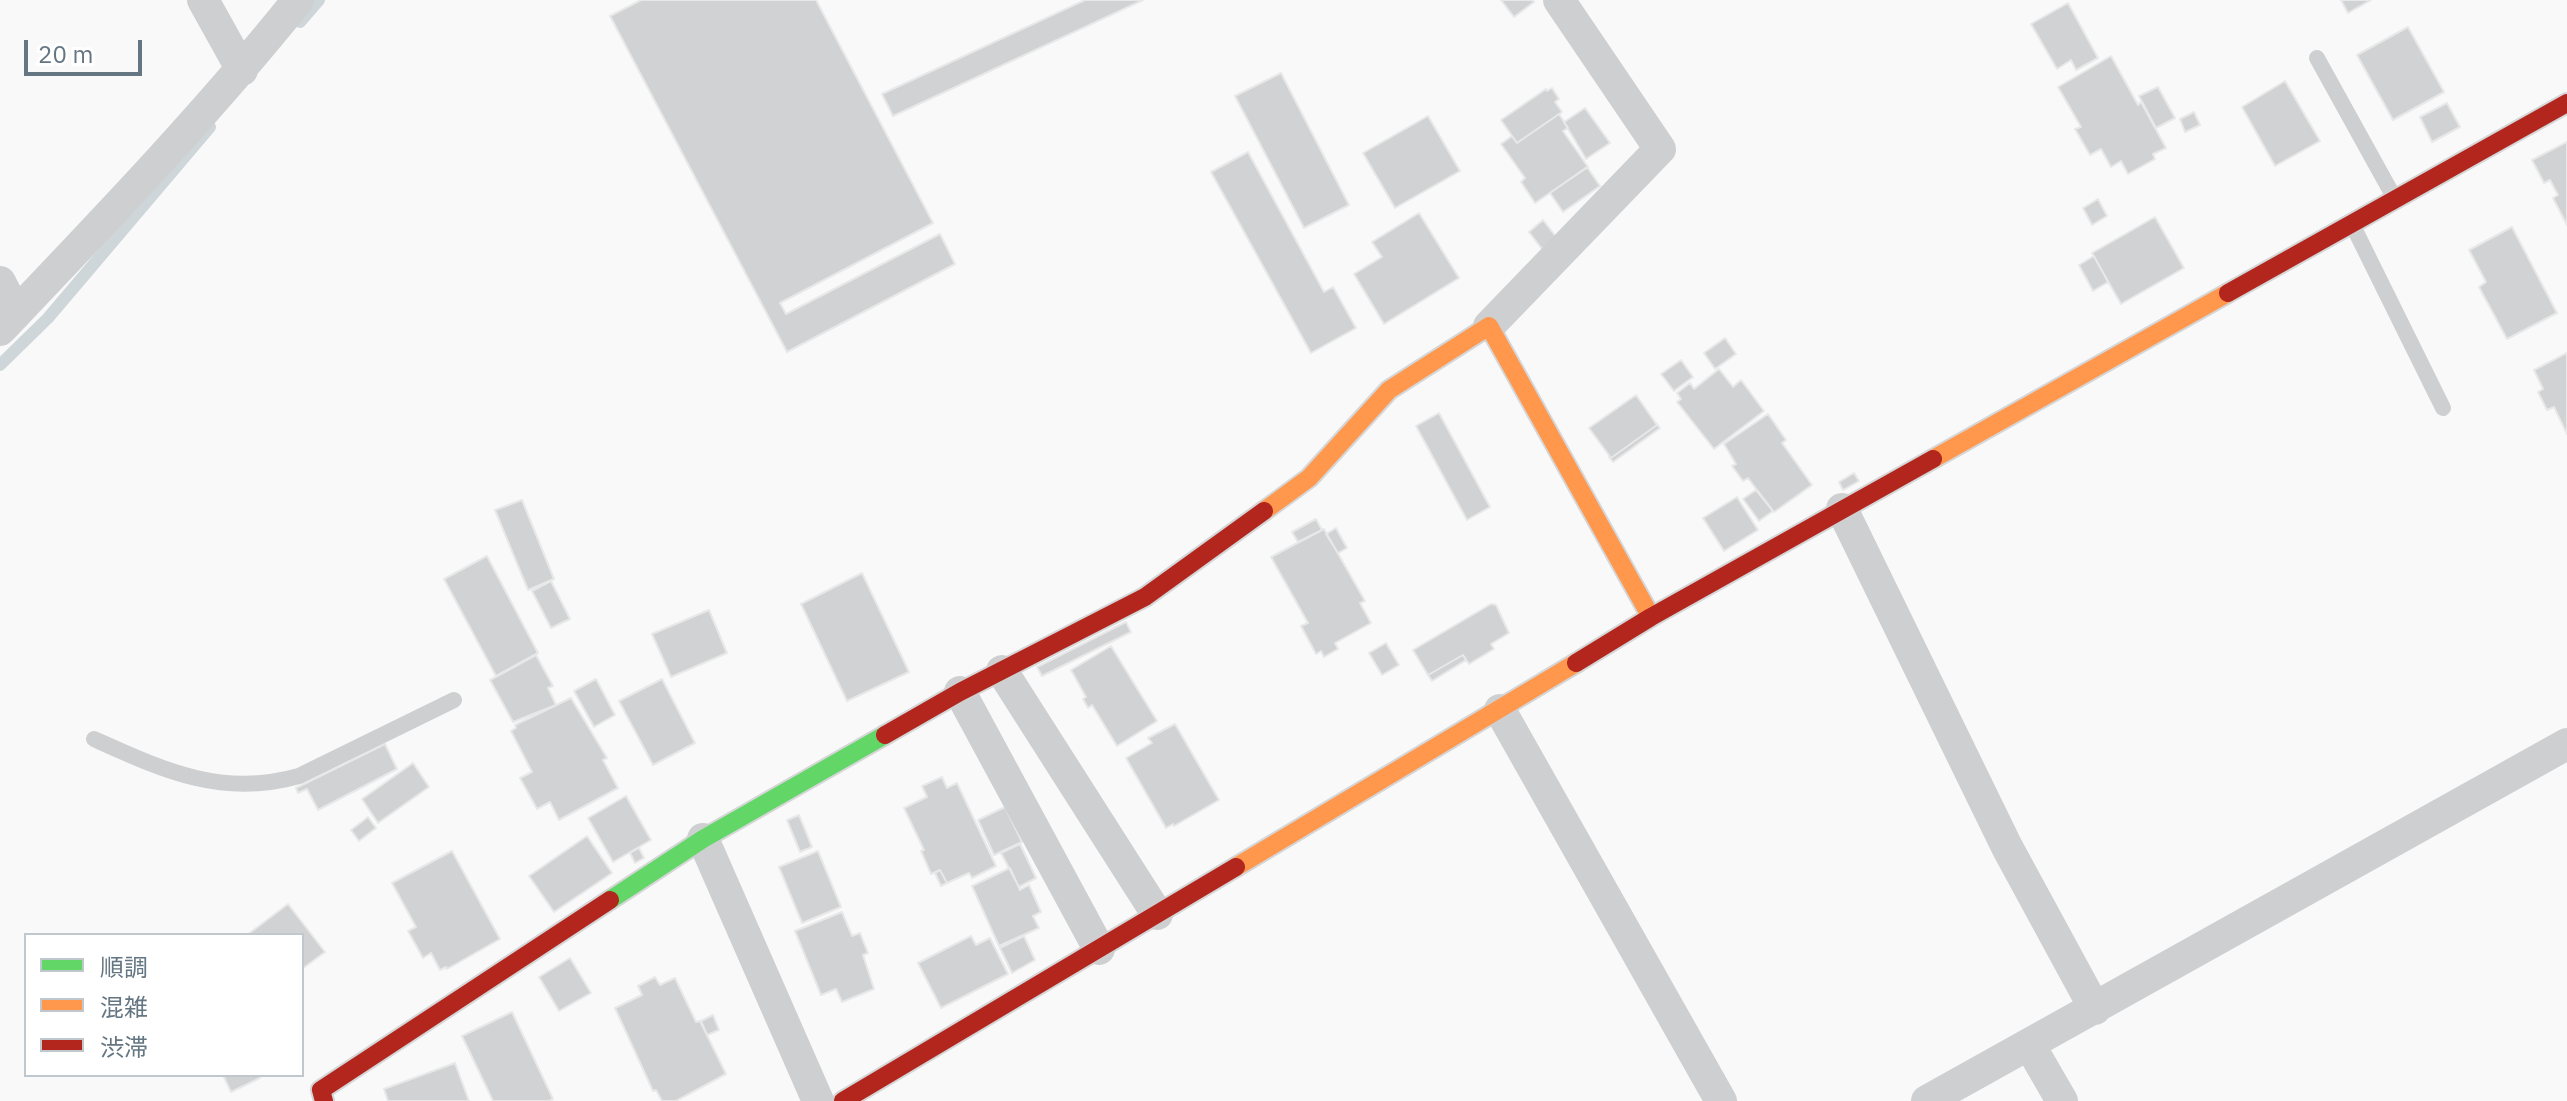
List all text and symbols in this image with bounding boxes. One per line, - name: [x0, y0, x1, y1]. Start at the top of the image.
- scale bar: [28, 24, 146, 74]
- text: 20 m: [38, 38, 93, 70]
- legend: [24, 933, 304, 1077]
- text: 順調: [100, 951, 148, 983]
- text: 混雑: [100, 991, 148, 1023]
- text: 渋滞: [100, 1031, 148, 1063]

